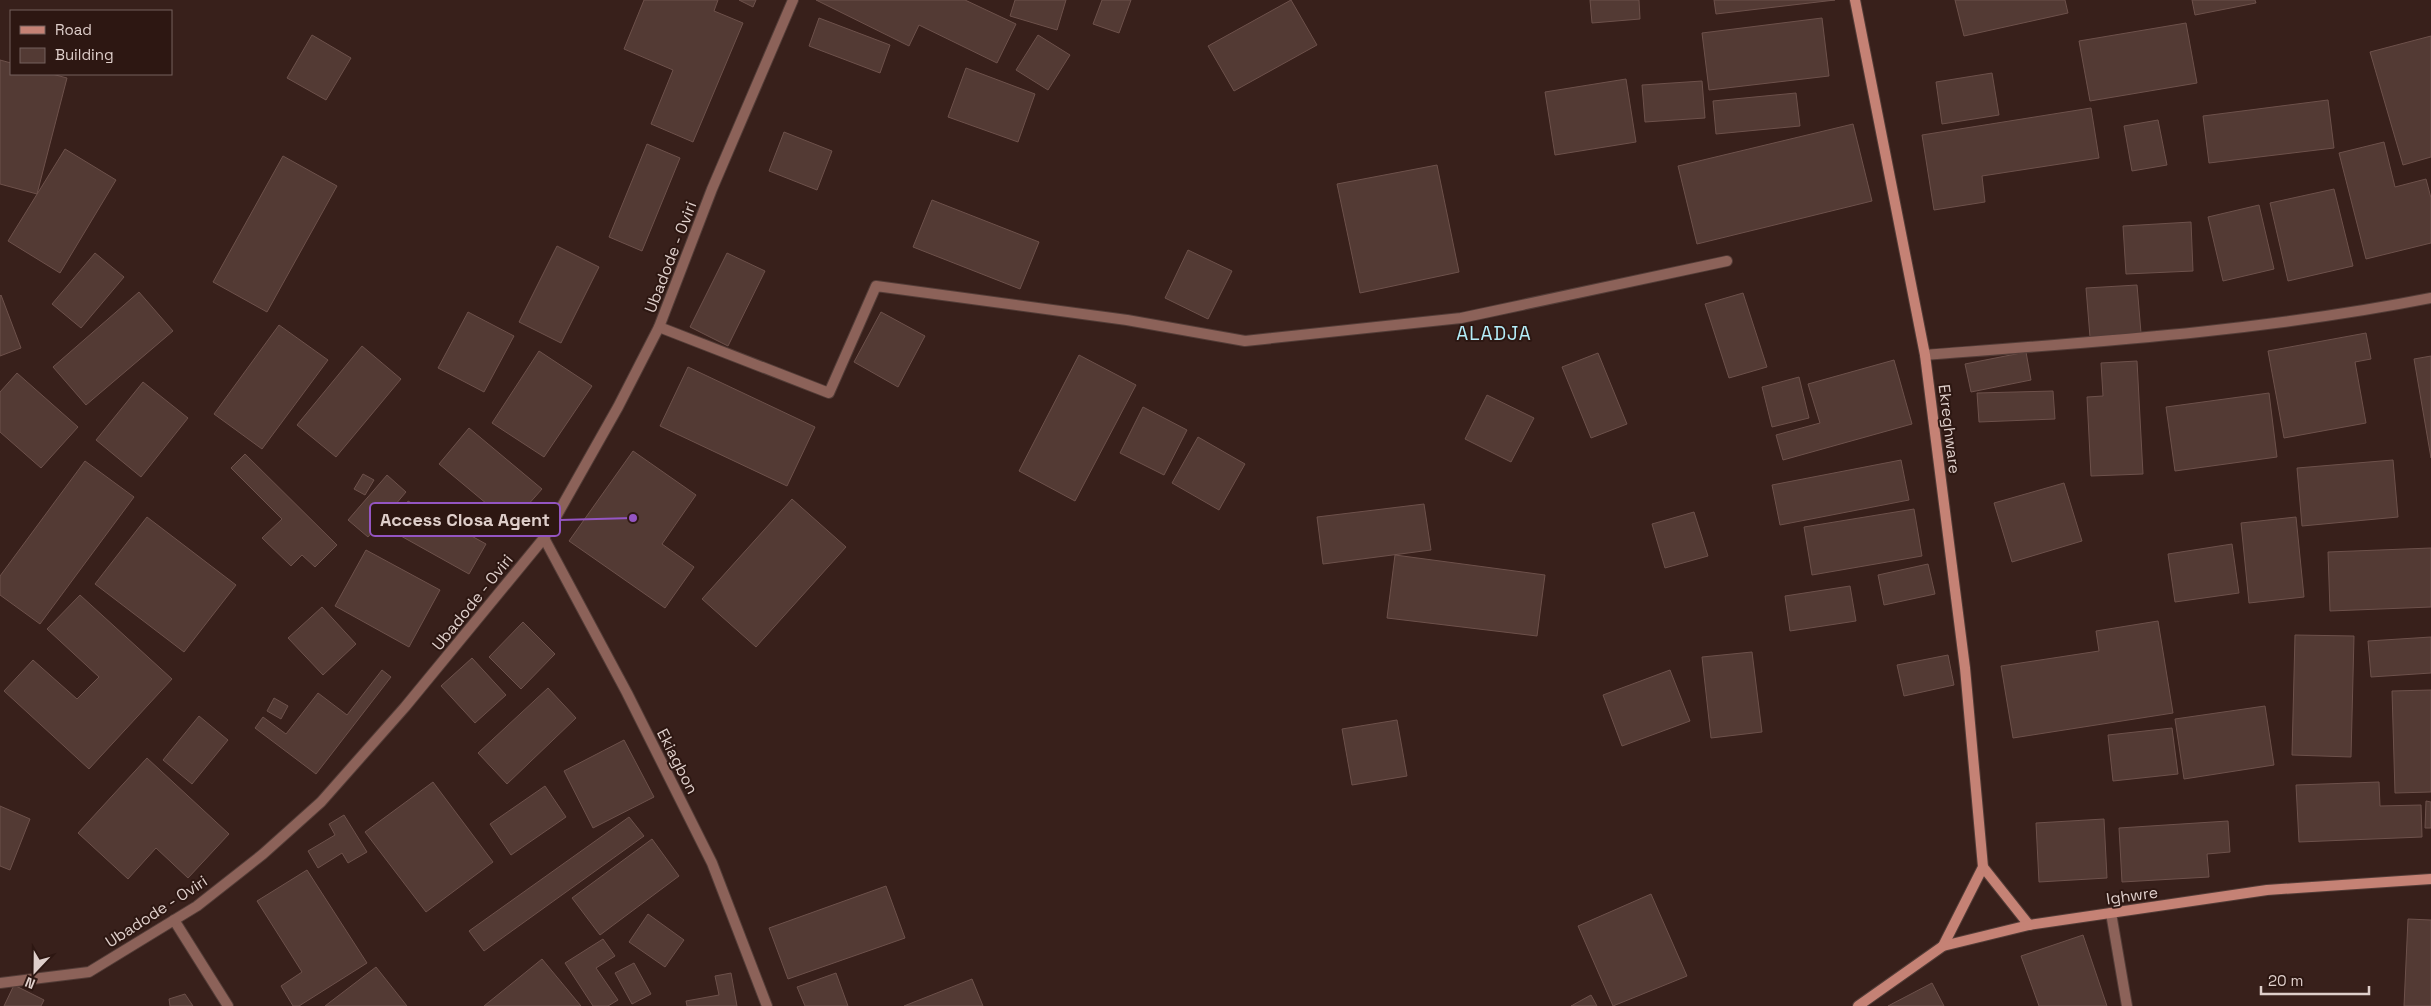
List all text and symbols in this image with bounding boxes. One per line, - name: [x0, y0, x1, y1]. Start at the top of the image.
- legend: [10, 10, 172, 75]
- text: Road: [55, 20, 92, 39]
- text: Building: [55, 45, 114, 64]
- street label: Ubadode - Oviri: [640, 198, 701, 316]
- district label: ALADJA: [1456, 321, 1532, 346]
- street label: Ekreghware: [1934, 383, 1965, 475]
- callout: Access Closa Agent: [370, 503, 560, 536]
- text: Access Closa Agent: [380, 508, 550, 531]
- street label: Ubadode - Oviri: [427, 550, 518, 655]
- street label: Ekiagbon: [652, 725, 703, 798]
- street label: Ubadode - Oviri: [101, 871, 211, 952]
- street label: Ighwre: [2105, 881, 2159, 910]
- north arrow: [10, 946, 60, 996]
- scale bar: [2261, 964, 2368, 996]
- text: 20 m: [2268, 971, 2303, 990]
- text: N: [22, 973, 38, 993]

